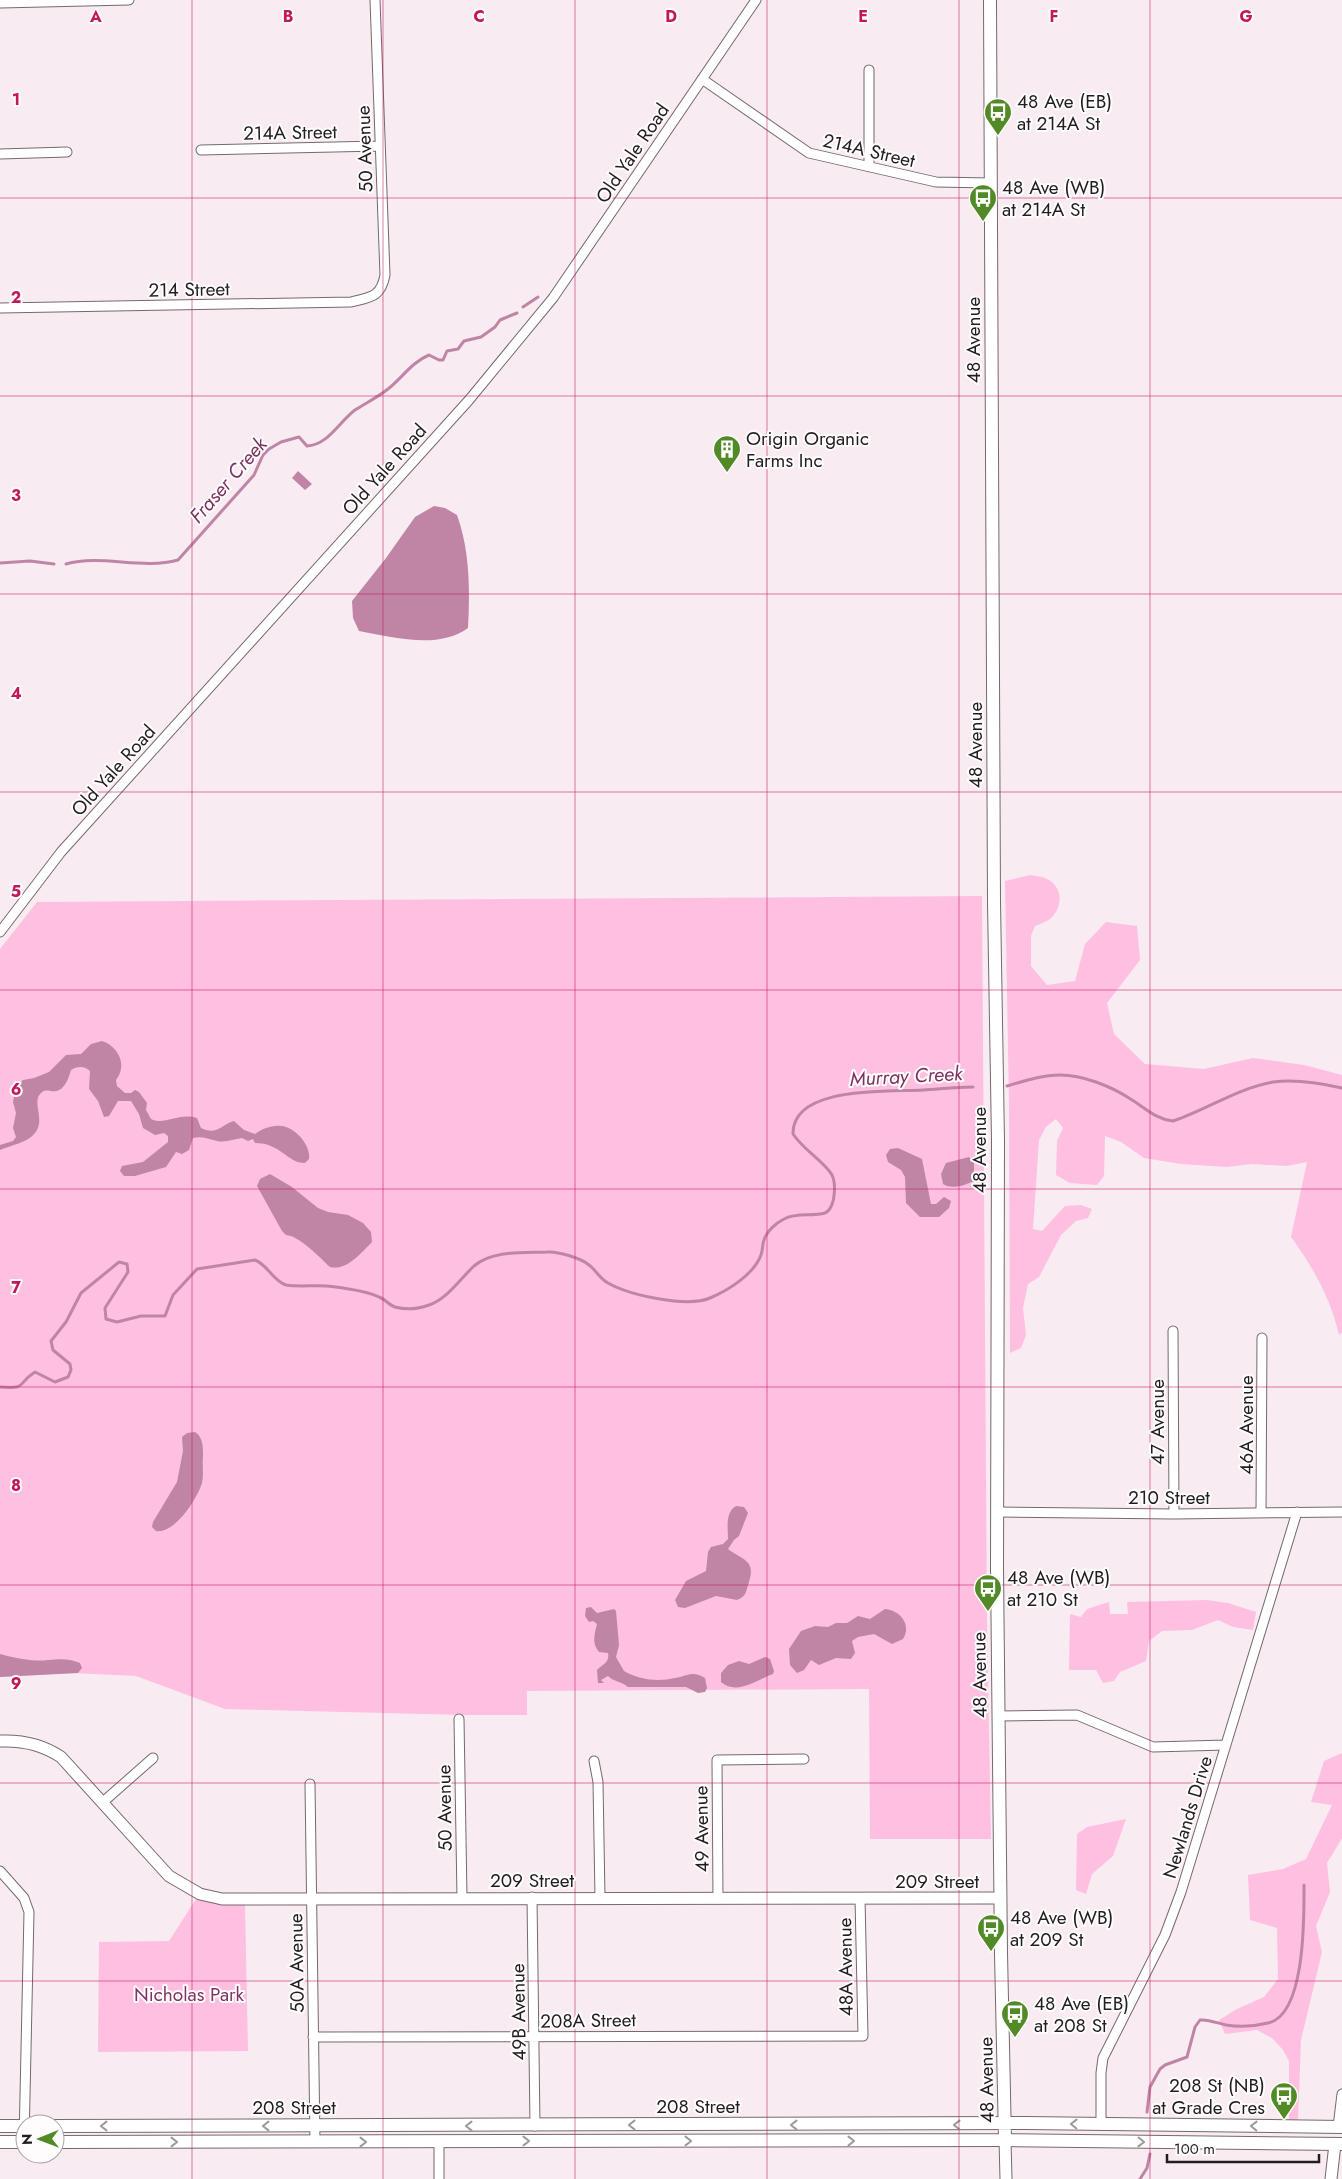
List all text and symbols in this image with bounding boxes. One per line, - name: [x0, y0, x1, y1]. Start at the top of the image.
- text: A: [89, 5, 102, 28]
- text: B: [283, 5, 293, 28]
- text: C: [473, 5, 485, 28]
- text: D: [665, 5, 677, 28]
- text: E: [858, 5, 868, 28]
- text: F: [1050, 5, 1058, 28]
- text: G: [1239, 5, 1253, 28]
- text: 1: [12, 88, 20, 111]
- place label: 48 Ave (EB) at 214A St: [1017, 88, 1112, 137]
- bus stop icon: 48 Ave (EB) at 214A St: [983, 97, 1013, 136]
- street label: Old Yale Road: [589, 98, 676, 208]
- street label: 50 Avenue: [349, 105, 380, 193]
- street label: 214A Street: [243, 118, 338, 147]
- street label: 214A Street: [820, 127, 918, 174]
- place label: 48 Ave (WB) at 214A St: [1002, 174, 1106, 223]
- bus stop icon: 48 Ave (WB) at 214A St: [968, 183, 998, 222]
- street label: 214 Street: [148, 275, 230, 304]
- text: 2: [11, 286, 21, 309]
- street label: 48 Avenue: [960, 297, 987, 383]
- street label: Old Yale Road: [336, 418, 433, 521]
- place label: Origin Organic Farms Inc: [746, 425, 869, 474]
- water label: Fraser Creek: [183, 430, 275, 530]
- building icon: Origin Organic Farms Inc: [712, 434, 742, 473]
- text: 3: [11, 484, 21, 507]
- text: 4: [10, 682, 22, 705]
- street label: 48 Avenue: [962, 702, 989, 788]
- street label: Old Yale Road: [65, 719, 162, 822]
- text: 5: [11, 880, 21, 903]
- water label: Murray Creek: [849, 1059, 965, 1094]
- text: 6: [11, 1078, 21, 1101]
- street label: 48 Avenue: [966, 1107, 993, 1193]
- text: 7: [11, 1276, 21, 1299]
- street label: 46A Avenue: [1233, 1375, 1260, 1475]
- street label: 47 Avenue: [1144, 1379, 1171, 1465]
- text: 8: [11, 1474, 21, 1497]
- street label: 210 Street: [1128, 1484, 1210, 1511]
- place label: 48 Ave (WB) at 210 St: [1007, 1564, 1111, 1613]
- bus stop icon: 48 Ave (WB) at 210 St: [973, 1573, 1003, 1612]
- street label: 48 Avenue: [965, 1631, 994, 1718]
- text: 9: [11, 1672, 21, 1695]
- street label: Newlands Drive: [1156, 1752, 1219, 1882]
- street label: 50 Avenue: [430, 1764, 459, 1852]
- street label: 49 Avenue: [687, 1785, 716, 1873]
- street label: 209 Street: [490, 1867, 575, 1894]
- street label: 209 Street: [895, 1868, 980, 1895]
- place label: 48 Ave (WB) at 209 St: [1010, 1904, 1114, 1953]
- street label: 50A Avenue: [282, 1913, 311, 2013]
- bus stop icon: 48 Ave (WB) at 209 St: [976, 1913, 1006, 1952]
- street label: 48A Avenue: [831, 1917, 860, 2017]
- street label: 49B Avenue: [504, 1963, 533, 2061]
- park label: Nicholas Park: [134, 1981, 245, 2008]
- place label: 48 Ave (EB) at 208 St: [1034, 1990, 1129, 2039]
- bus stop icon: 48 Ave (EB) at 208 St: [1000, 1999, 1030, 2038]
- street label: 208A Street: [540, 2006, 637, 2035]
- street label: 48 Avenue: [972, 2036, 1001, 2123]
- place label: 208 St (NB) at Grade Cres: [1152, 2072, 1265, 2121]
- bus stop icon: 208 St (NB) at Grade Cres: [1269, 2081, 1299, 2120]
- street label: 208 Street: [656, 2093, 740, 2120]
- street label: 208 Street: [252, 2094, 336, 2121]
- north arrow: [15, 2114, 65, 2164]
- one-way arrow: [1070, 2119, 1078, 2129]
- one-way arrow: [627, 2120, 635, 2130]
- one-way arrow: [790, 2120, 798, 2130]
- one-way arrow: [952, 2120, 960, 2130]
- one-way arrow: [99, 2121, 107, 2131]
- one-way arrow: [262, 2121, 270, 2131]
- one-way arrow: [465, 2121, 472, 2131]
- one-way arrow: [1250, 2121, 1258, 2131]
- scale bar: [1167, 2132, 1320, 2164]
- text: N: [17, 2133, 37, 2145]
- one-way arrow: [522, 2136, 530, 2146]
- one-way arrow: [685, 2136, 693, 2146]
- one-way arrow: [848, 2136, 855, 2146]
- one-way arrow: [170, 2137, 178, 2147]
- one-way arrow: [360, 2137, 368, 2147]
- one-way arrow: [1138, 2137, 1146, 2147]
- text: 100 m: [1174, 2138, 1215, 2160]

